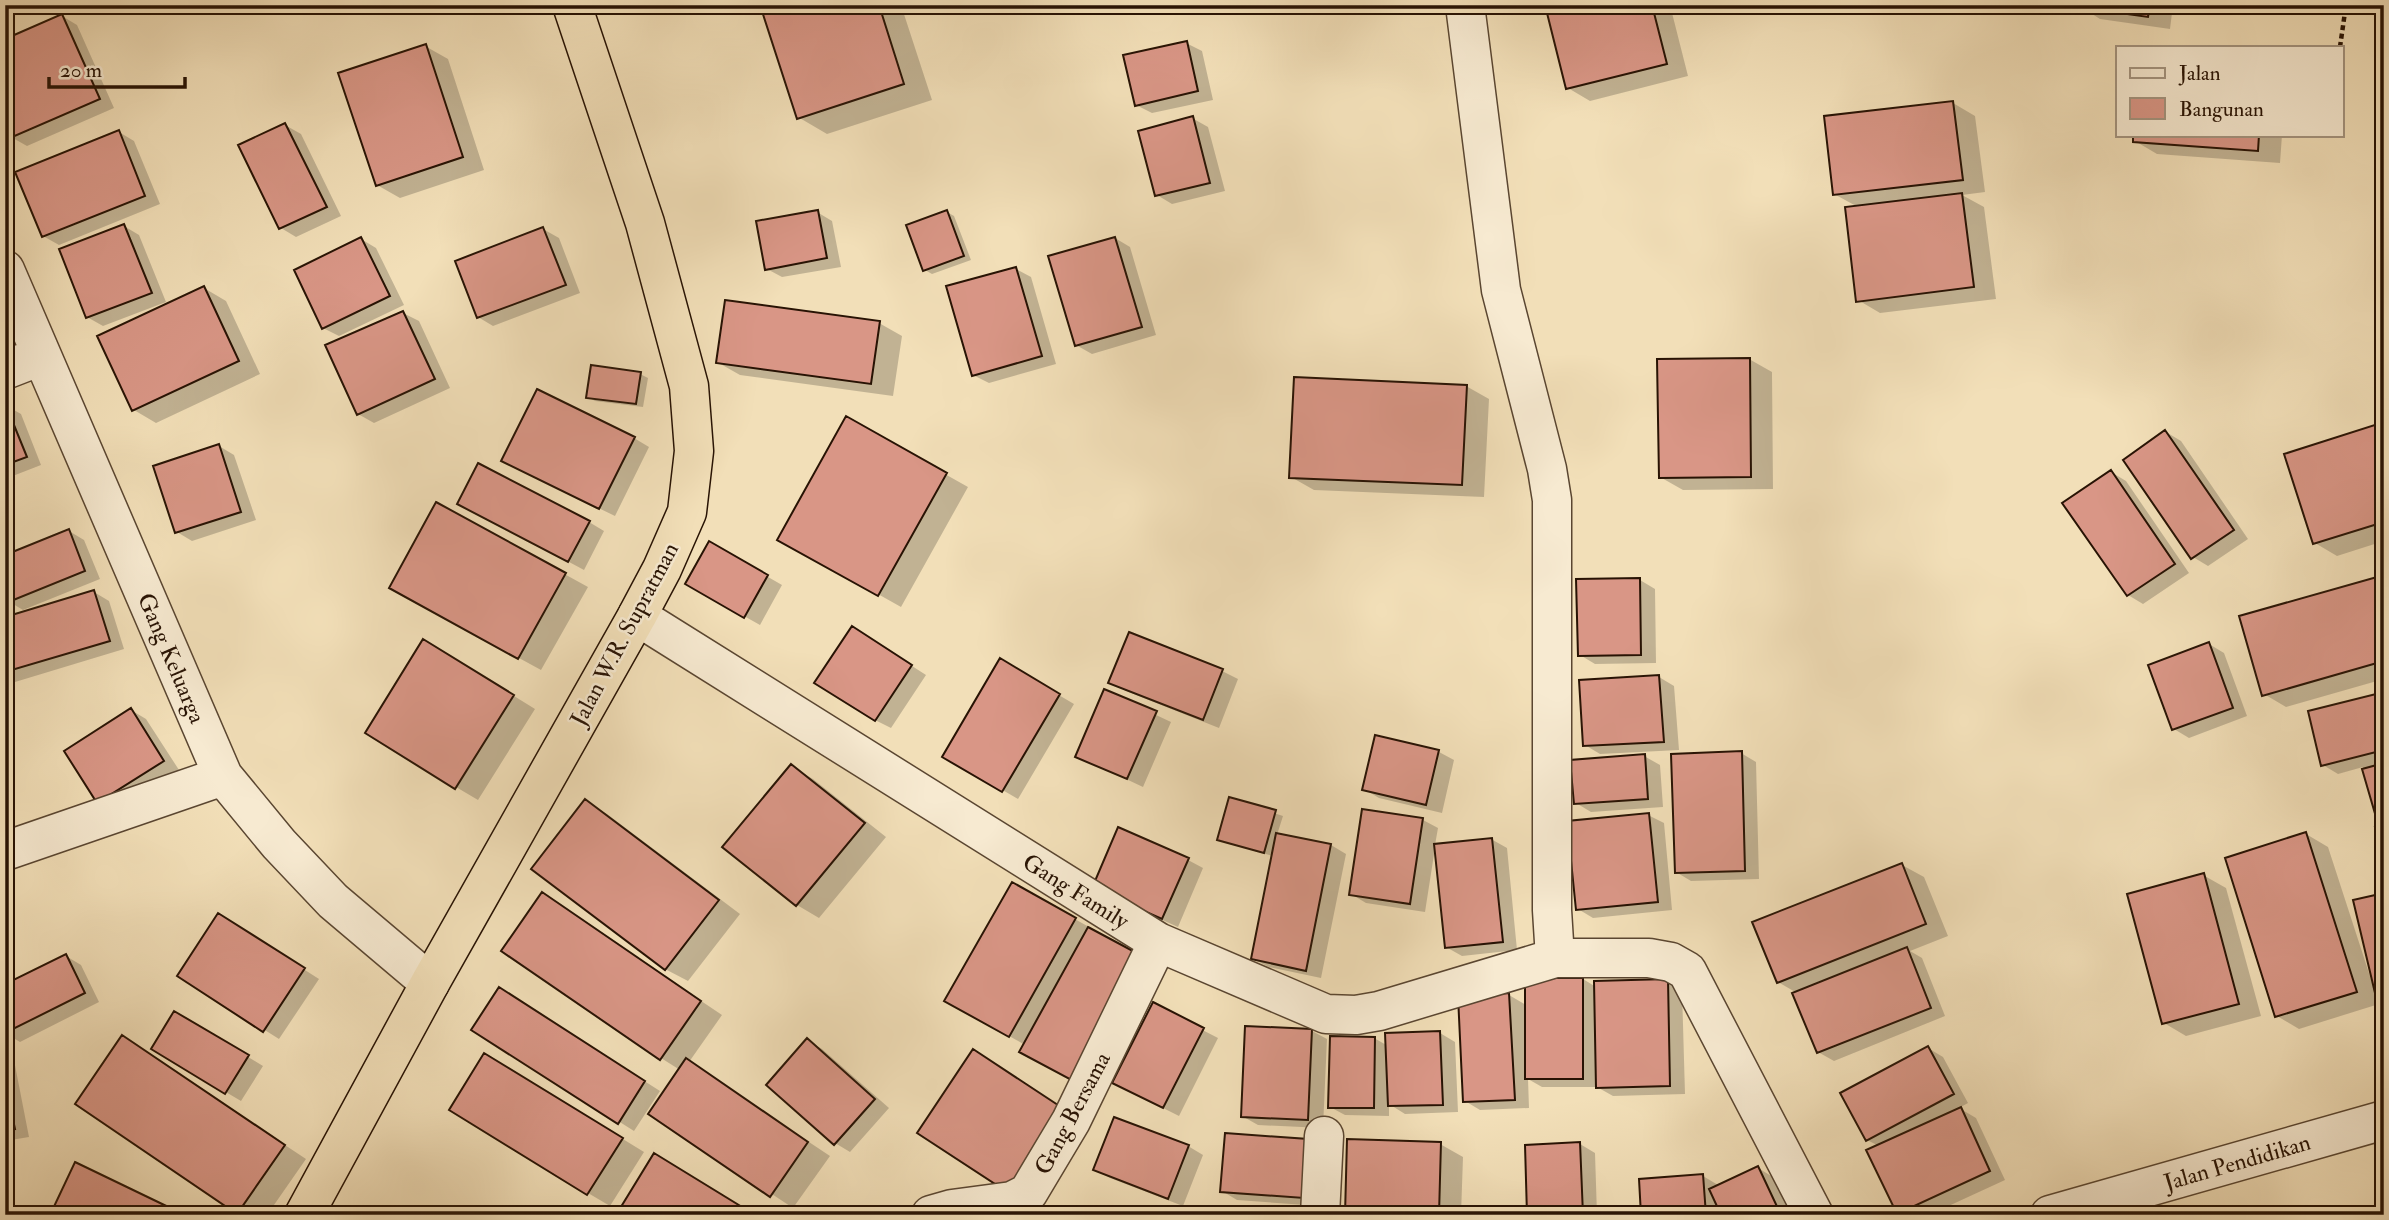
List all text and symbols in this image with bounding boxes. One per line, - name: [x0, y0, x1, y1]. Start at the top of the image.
- scale bar: [49, 46, 186, 90]
- legend: [2116, 46, 2344, 136]
- text: 20 m: [60, 57, 102, 84]
- text: Jalan: [2178, 60, 2221, 87]
- text: Bangunan: [2179, 96, 2264, 123]
- street label: Jalan W.R. Supratman: [563, 537, 686, 732]
- street label: Gang Keluarga: [131, 589, 212, 728]
- street label: Gang Family: [1017, 847, 1135, 936]
- street label: Gang Bersama: [1028, 1046, 1117, 1180]
- street label: Jalan Pendidikan: [2159, 1128, 2314, 1198]

